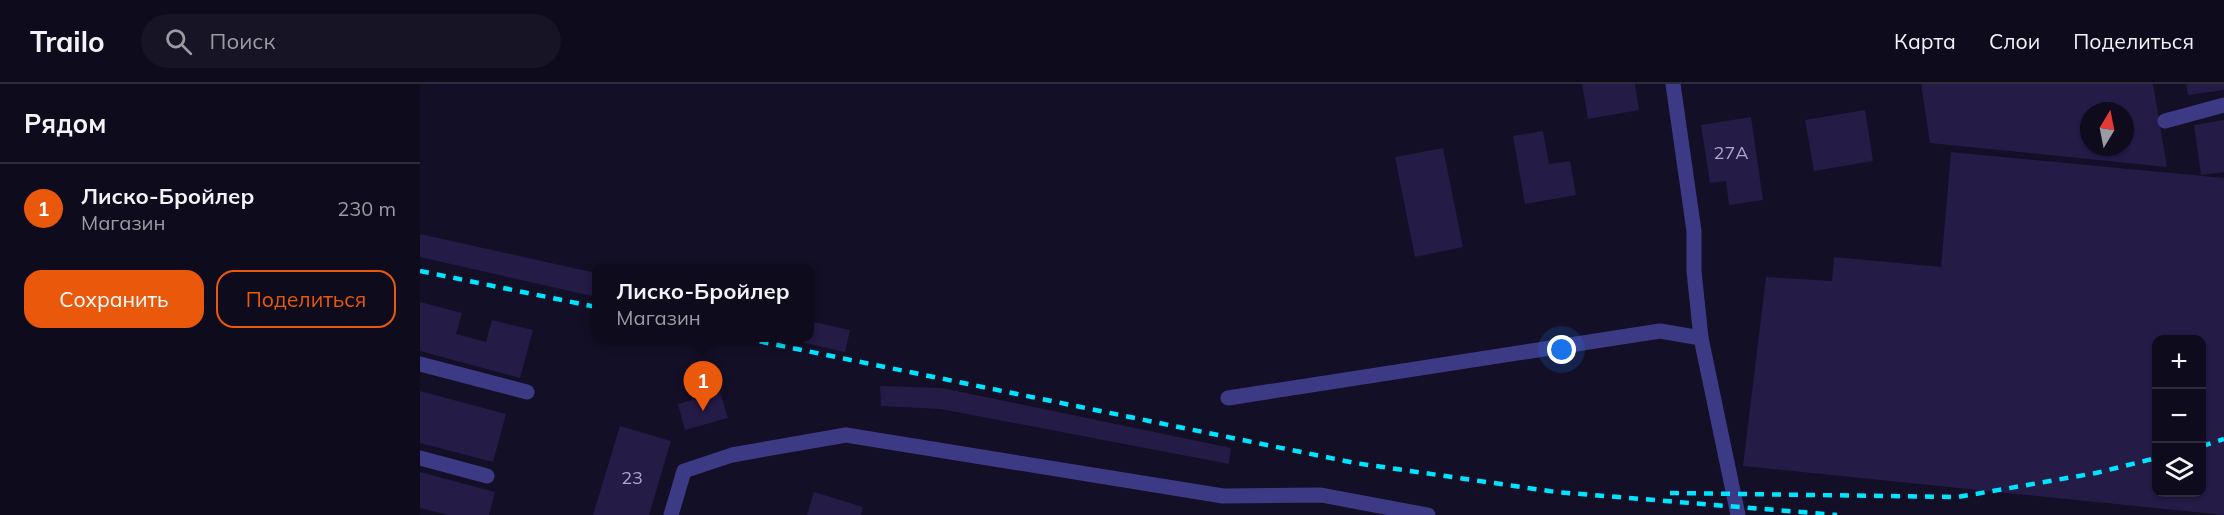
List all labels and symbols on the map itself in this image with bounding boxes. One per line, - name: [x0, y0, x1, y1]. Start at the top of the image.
- north arrow: [2080, 102, 2134, 156]
- house number: 27А: [1714, 141, 1748, 164]
- your location: [1547, 335, 1576, 364]
- pin: 1: [684, 362, 722, 411]
- house number: 23: [621, 466, 643, 489]

